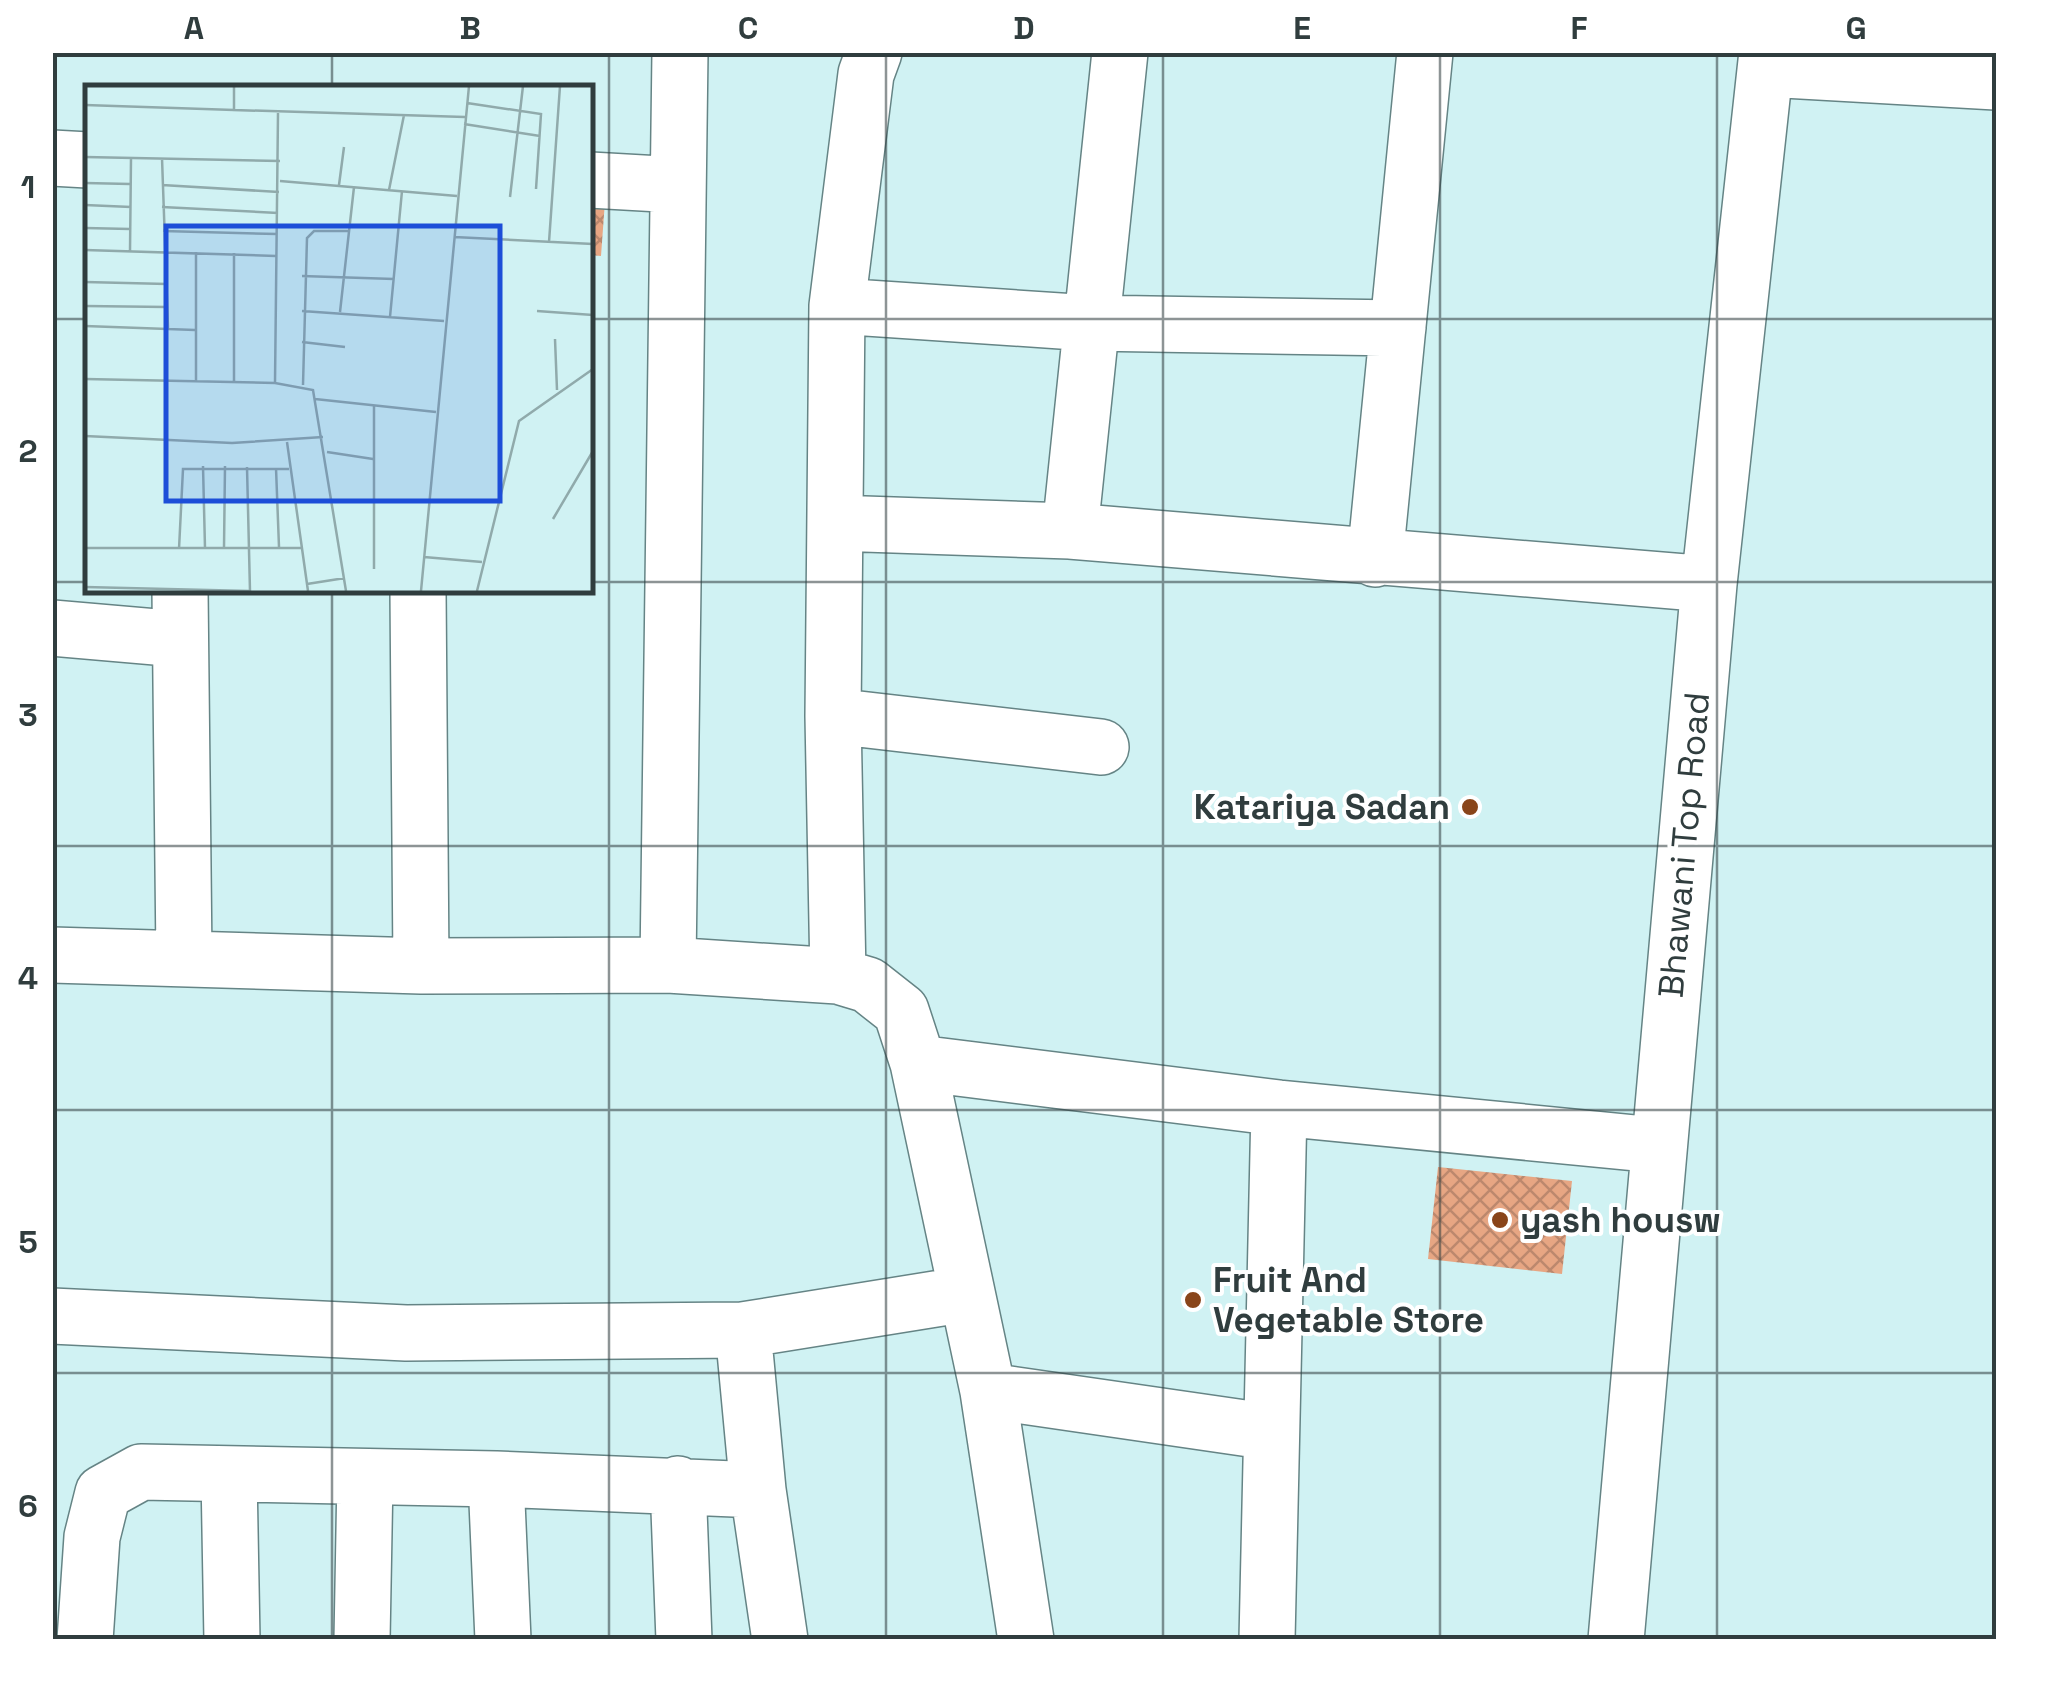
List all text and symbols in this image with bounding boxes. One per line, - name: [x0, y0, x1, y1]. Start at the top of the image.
- text: A: [184, 8, 204, 48]
- text: B: [459, 8, 481, 48]
- text: C: [738, 8, 758, 48]
- text: D: [1013, 8, 1035, 48]
- text: E: [1293, 8, 1311, 48]
- text: F: [1570, 8, 1588, 48]
- text: G: [1845, 8, 1867, 48]
- inset map: [85, 85, 592, 592]
- text: 1: [21, 167, 35, 207]
- text: 2: [18, 431, 38, 471]
- street label: Bhawani Top Road: [1649, 690, 1719, 1000]
- text: 3: [18, 695, 38, 735]
- place label: Katariya Sadan: [1194, 785, 1450, 829]
- marker: Katariya Sadan: [1459, 796, 1481, 818]
- text: 4: [18, 958, 38, 998]
- place label: yash housw: [1520, 1198, 1721, 1242]
- marker: yash housw: [1489, 1209, 1511, 1231]
- text: 5: [18, 1222, 38, 1262]
- place label: Fruit And Vegetable Store: [1213, 1258, 1484, 1342]
- marker: Fruit And Vegetable Store: [1182, 1289, 1204, 1311]
- text: 6: [18, 1486, 38, 1526]

